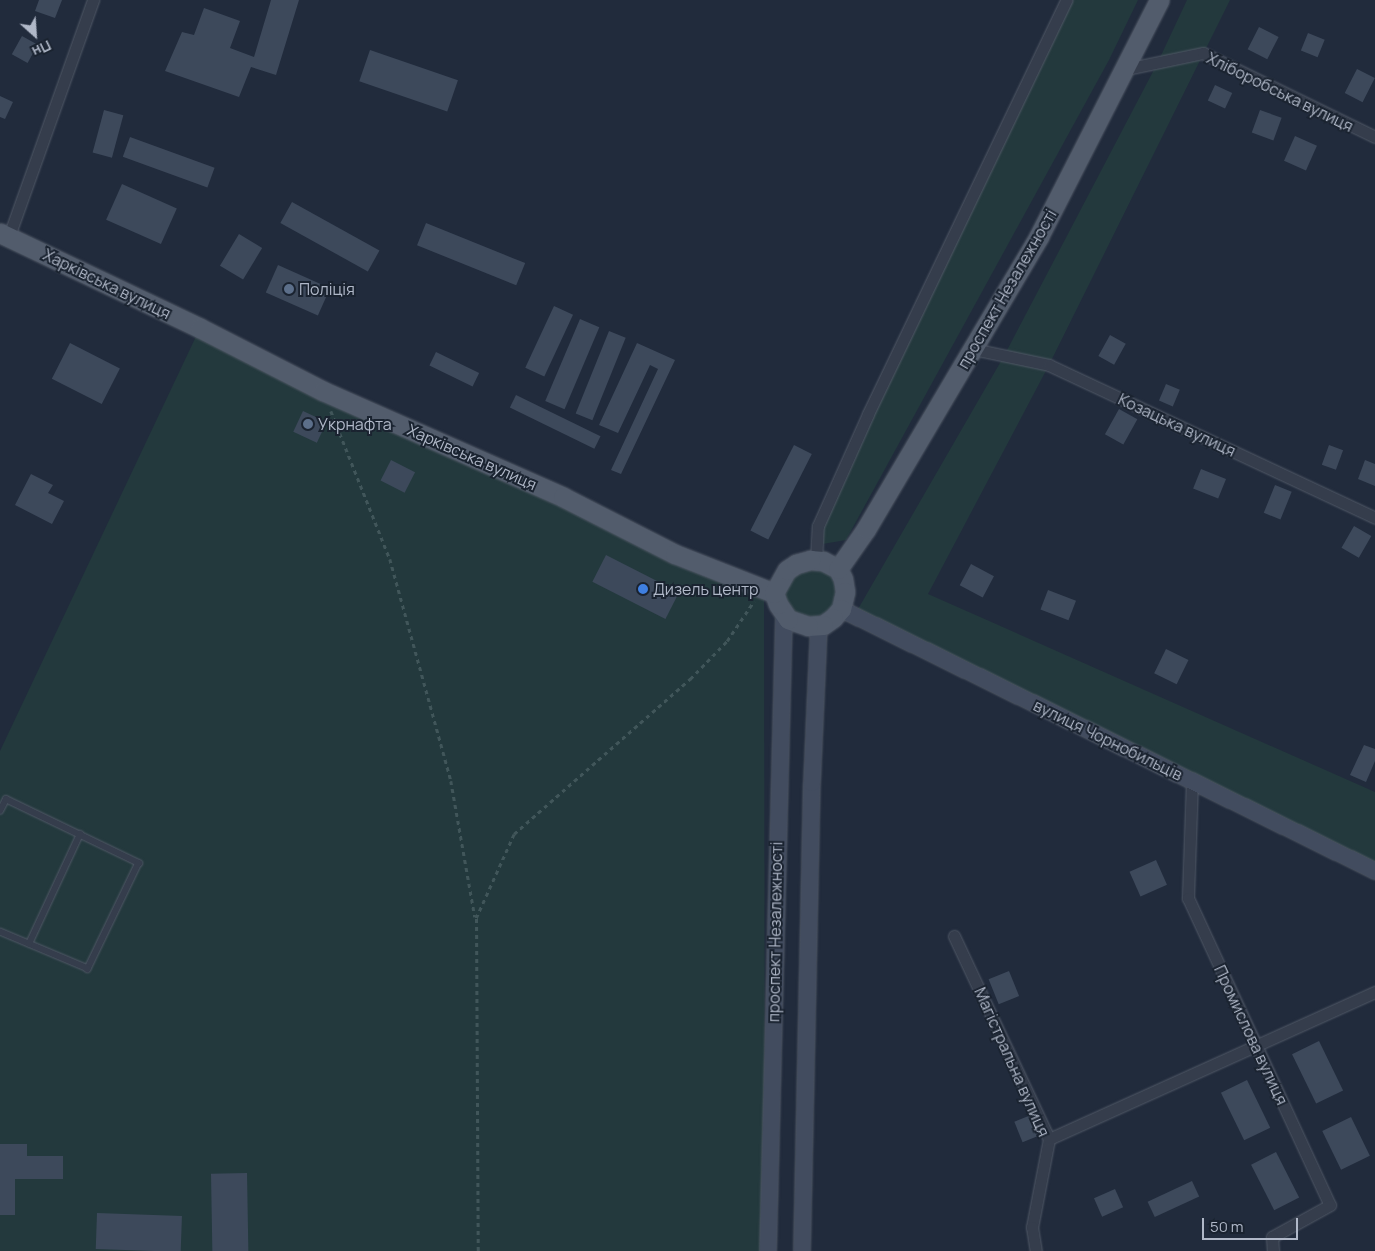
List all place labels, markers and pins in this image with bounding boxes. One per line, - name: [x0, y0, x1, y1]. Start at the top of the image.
- place label: Поліція: [299, 279, 355, 299]
- marker: Поліція: [283, 283, 295, 295]
- place label: Укрнафта: [318, 414, 392, 434]
- marker: Укрнафта: [302, 418, 314, 430]
- place label: Дизель центр: [653, 579, 759, 599]
- marker: Дизель центр: [637, 583, 649, 595]

